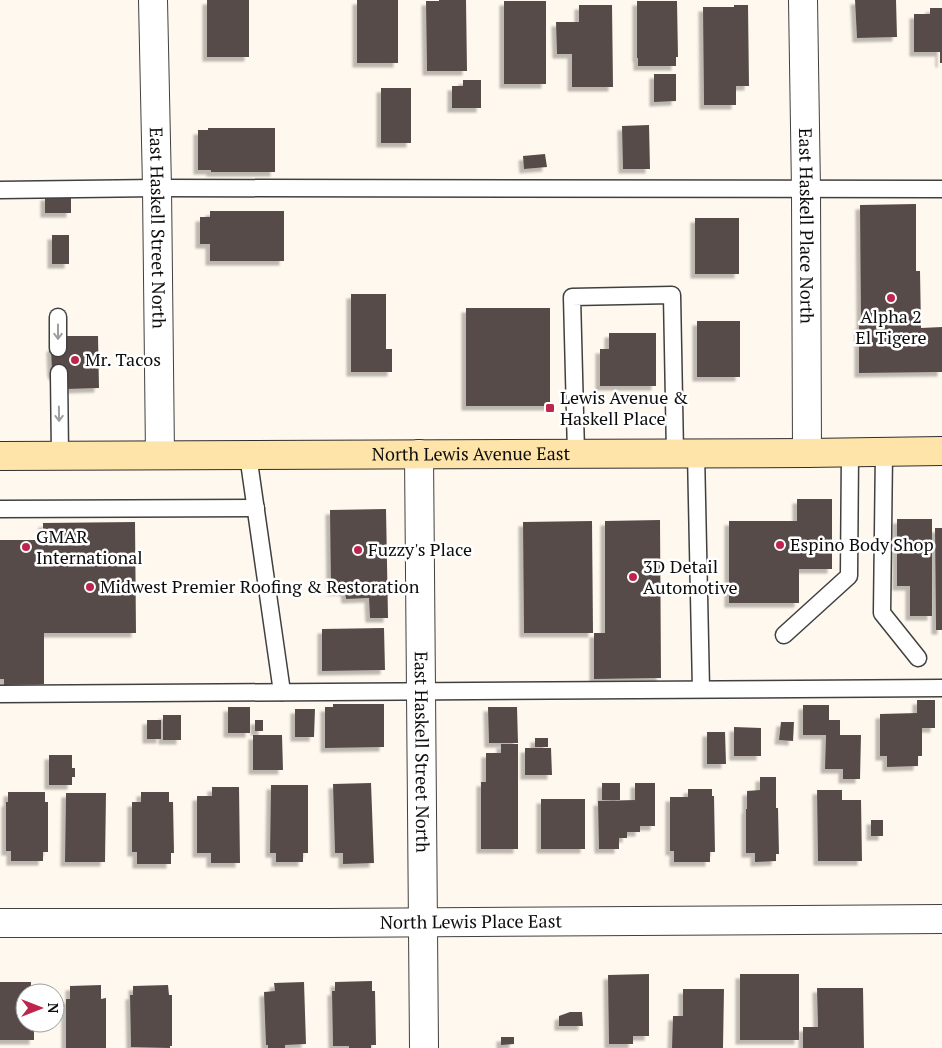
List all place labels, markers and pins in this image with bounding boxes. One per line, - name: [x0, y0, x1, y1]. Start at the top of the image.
- marker: Alpha 2 El Tigere: [885, 292, 897, 304]
- place label: Alpha 2 El Tigere: [855, 304, 927, 349]
- place label: Mr. Tacos: [85, 347, 161, 371]
- marker: Mr. Tacos: [69, 354, 81, 366]
- place label: Lewis Avenue & Haskell Place: [560, 385, 689, 430]
- marker: Lewis Avenue & Haskell Place: [544, 402, 556, 414]
- place label: GMAR International: [36, 524, 143, 569]
- place label: Espino Body Shop: [790, 532, 934, 556]
- place label: Fuzzy's Place: [368, 537, 472, 561]
- marker: Espino Body Shop: [774, 539, 786, 551]
- marker: GMAR International: [20, 541, 32, 553]
- marker: Fuzzy's Place: [352, 544, 364, 556]
- place label: 3D Detail Automotive: [643, 554, 738, 599]
- marker: 3D Detail Automotive: [627, 571, 639, 583]
- place label: Midwest Premier Roofing & Restoration: [100, 574, 420, 598]
- marker: Midwest Premier Roofing & Restoration: [84, 581, 96, 593]

